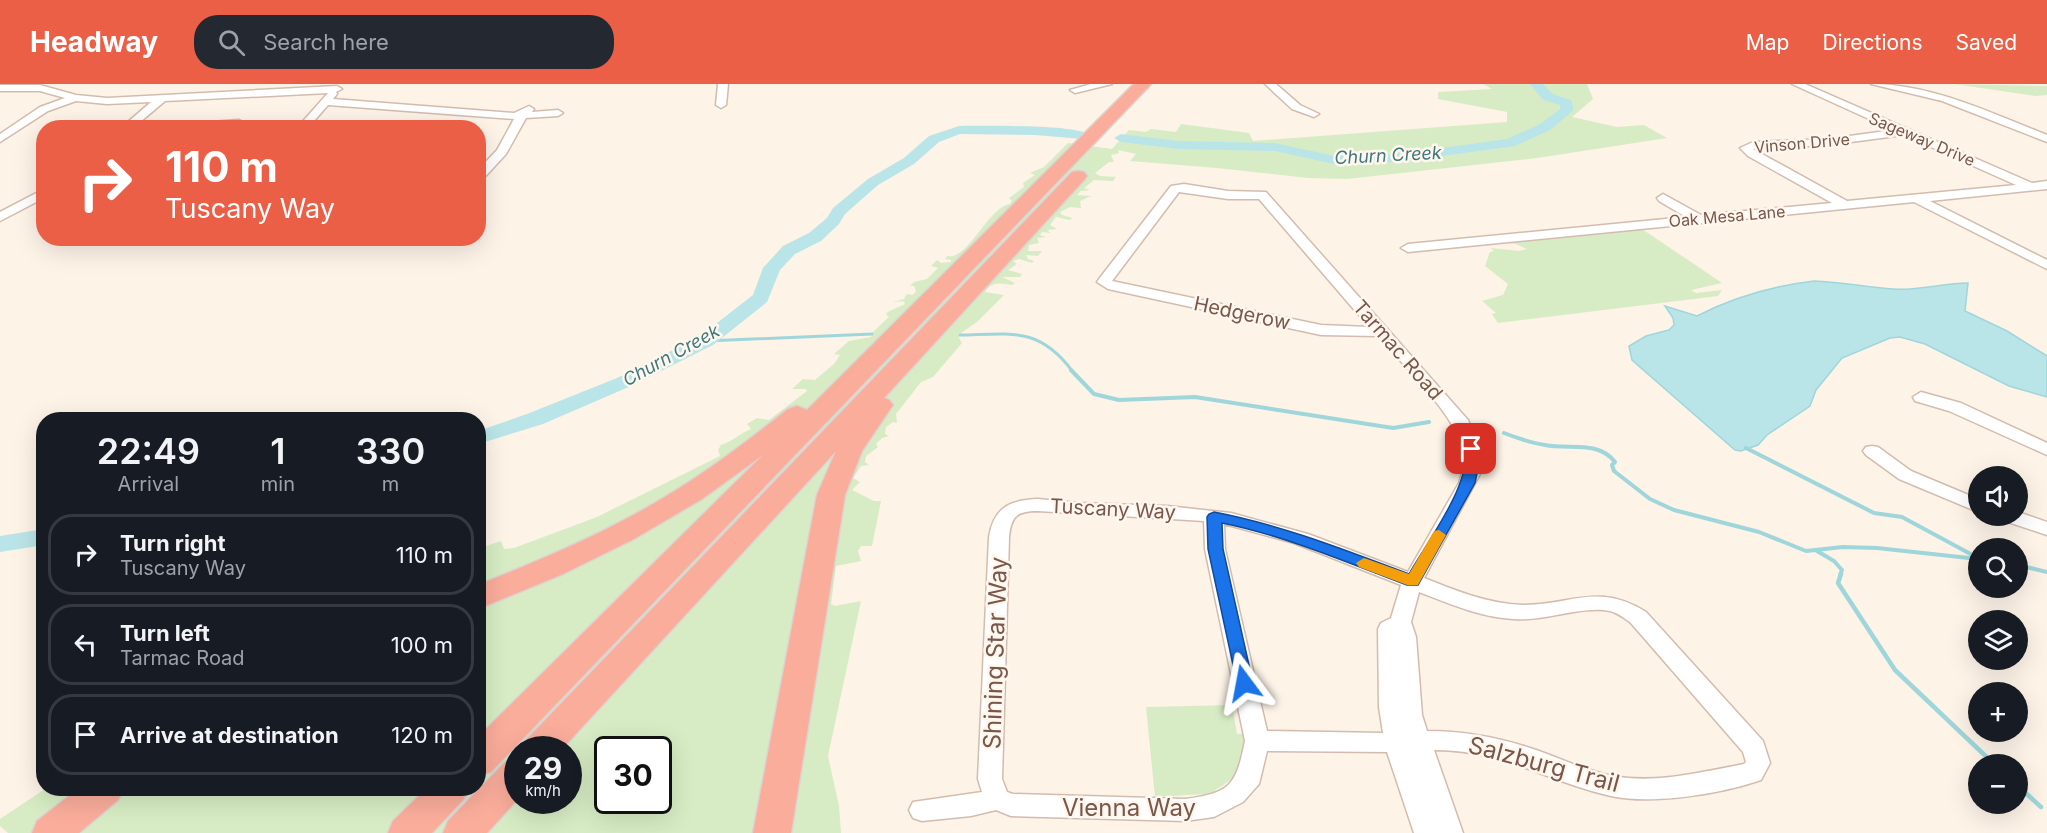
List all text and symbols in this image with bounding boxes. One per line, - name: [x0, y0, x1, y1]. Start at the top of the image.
- search box: [194, 15, 614, 69]
- text: Headway: [30, 25, 158, 59]
- icon: search: [215, 26, 248, 59]
- text: Search here: [263, 29, 389, 55]
- text: Map: [1746, 30, 1789, 55]
- text: Directions: [1822, 30, 1923, 55]
- text: Saved: [1956, 30, 2017, 55]
- street label: Sageway Drive: [1866, 108, 1978, 170]
- street label: Vinson Drive: [1753, 129, 1851, 157]
- text: 110 m: [165, 141, 278, 192]
- water label: Churn Creek: [1334, 142, 1443, 168]
- icon: right: [66, 144, 144, 222]
- text: Tuscany Way: [165, 192, 335, 225]
- street label: Oak Mesa Lane: [1668, 201, 1786, 231]
- street label: Hedgerow: [1192, 291, 1292, 335]
- street label: Tarmac Road: [1348, 295, 1448, 405]
- water label: Churn Creek: [619, 319, 724, 390]
- pin: [1445, 423, 1496, 474]
- text: 22:49: [97, 429, 200, 473]
- text: 1: [270, 429, 285, 473]
- text: 330: [356, 429, 425, 473]
- icon: arrive: [1454, 432, 1487, 465]
- map controls: [1968, 466, 2028, 814]
- button: sound: [1968, 466, 2028, 526]
- text: Arrival: [118, 472, 179, 496]
- text: min: [261, 472, 295, 496]
- text: m: [382, 472, 399, 496]
- street label: Tuscany Way: [1049, 494, 1177, 524]
- text: Turn right: [120, 530, 226, 556]
- icon: right: [69, 538, 102, 571]
- button: search: [1968, 538, 2028, 598]
- text: 110 m: [396, 542, 453, 568]
- text: Tuscany Way: [120, 556, 246, 580]
- street label: Shining Star Way: [977, 556, 1013, 750]
- button: layers: [1968, 610, 2028, 670]
- text: Turn left: [120, 620, 210, 646]
- icon: left: [69, 628, 102, 661]
- text: 100 m: [391, 632, 453, 658]
- text: Tarmac Road: [120, 646, 245, 670]
- position arrow: [1212, 651, 1276, 715]
- button: +: [1968, 682, 2028, 742]
- icon: arrive: [69, 718, 102, 751]
- text: Arrive at destination: [120, 722, 339, 748]
- text: 120 m: [391, 722, 453, 748]
- street label: Salzburg Trail: [1465, 730, 1623, 798]
- speed limit sign: 30: [594, 736, 672, 814]
- text: 29: [524, 750, 562, 786]
- button: −: [1968, 754, 2028, 814]
- text: km/h: [525, 781, 561, 800]
- street label: Vienna Way: [1062, 793, 1196, 822]

